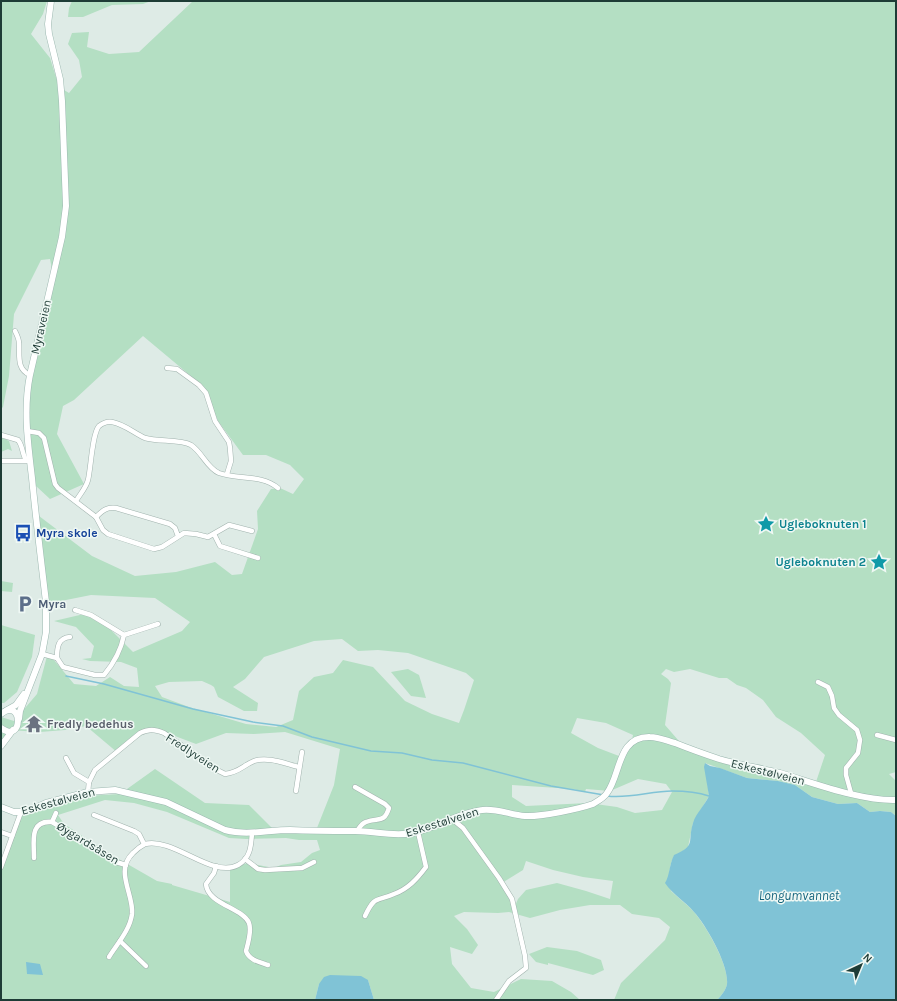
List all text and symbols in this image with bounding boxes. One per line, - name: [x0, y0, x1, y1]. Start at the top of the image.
- street label: Myraveien: [28, 298, 54, 356]
- place icon: Ugleboknuten 1: [756, 514, 776, 534]
- place label: Ugleboknuten 1: [779, 517, 866, 531]
- bus stop icon: Myra skole: [13, 523, 33, 543]
- place label: Myra skole: [36, 526, 98, 540]
- place icon: Ugleboknuten 2: [869, 552, 889, 572]
- place label: Ugleboknuten 2: [776, 555, 866, 569]
- parking icon: Myra: [15, 594, 35, 614]
- place label: Myra: [38, 597, 66, 611]
- temple icon: Fredly bedehus: [24, 714, 44, 734]
- place label: Fredly bedehus: [47, 717, 134, 731]
- street label: Fredlyveien: [163, 730, 223, 776]
- street label: Eskestølveien: [729, 756, 807, 788]
- street label: Eskestølveien: [20, 784, 96, 818]
- street label: Eskestølveien: [404, 804, 480, 840]
- street label: Øygardsåsen: [54, 819, 122, 867]
- water label: Longumvannet: [759, 888, 840, 903]
- north arrow: [841, 945, 881, 985]
- text: N: [860, 951, 875, 966]

